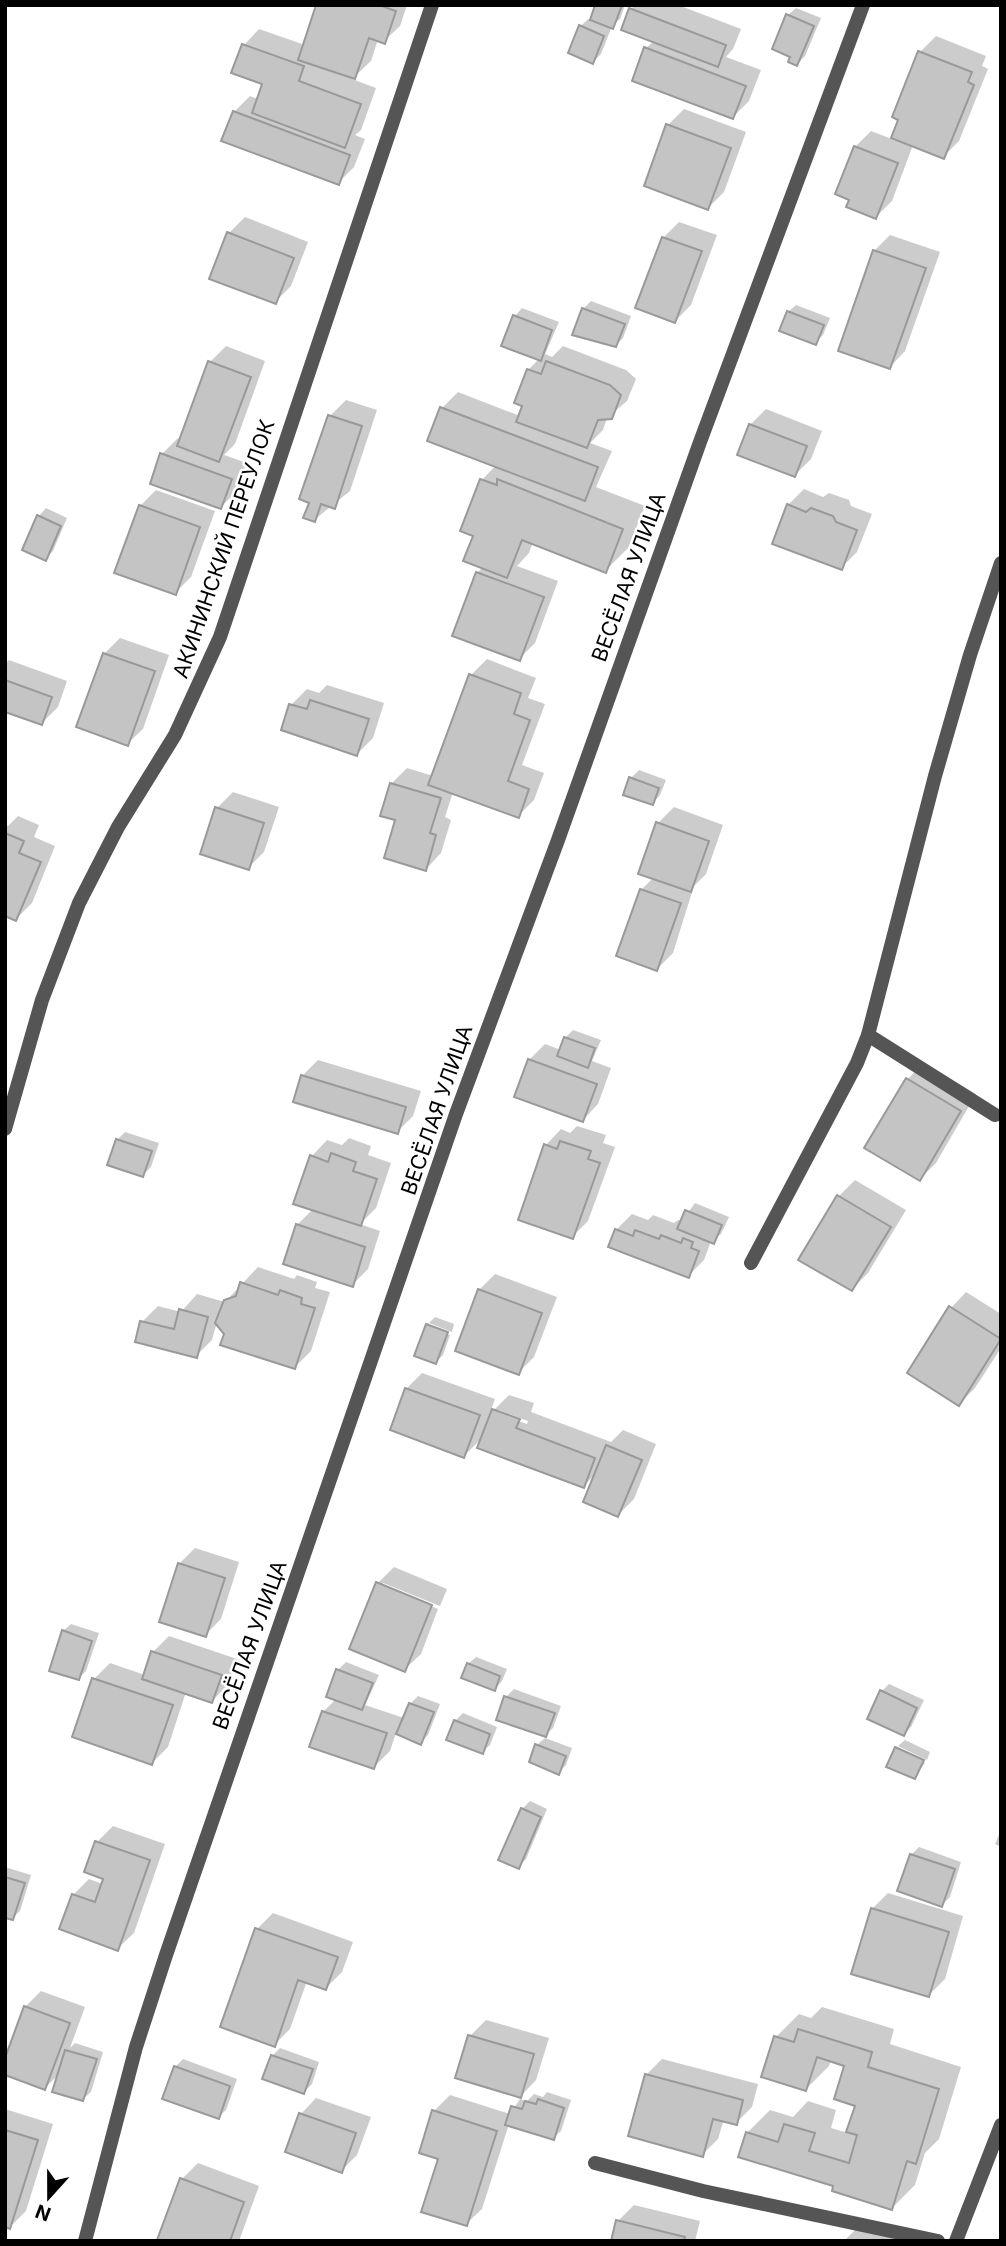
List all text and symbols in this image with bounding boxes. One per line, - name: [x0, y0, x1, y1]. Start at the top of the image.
- street label: АКИНИНСКИЙ ПЕРЕУЛОК: [167, 416, 280, 681]
- street label: ВЕСЁЛАЯ УЛИЦА: [585, 488, 671, 665]
- street label: ВЕСЁЛАЯ УЛИЦА: [395, 1021, 477, 1198]
- street label: ВЕСЁЛАЯ УЛИЦА: [206, 1556, 292, 1733]
- north arrow: [14, 2162, 84, 2232]
- text: N: [32, 2199, 54, 2226]

